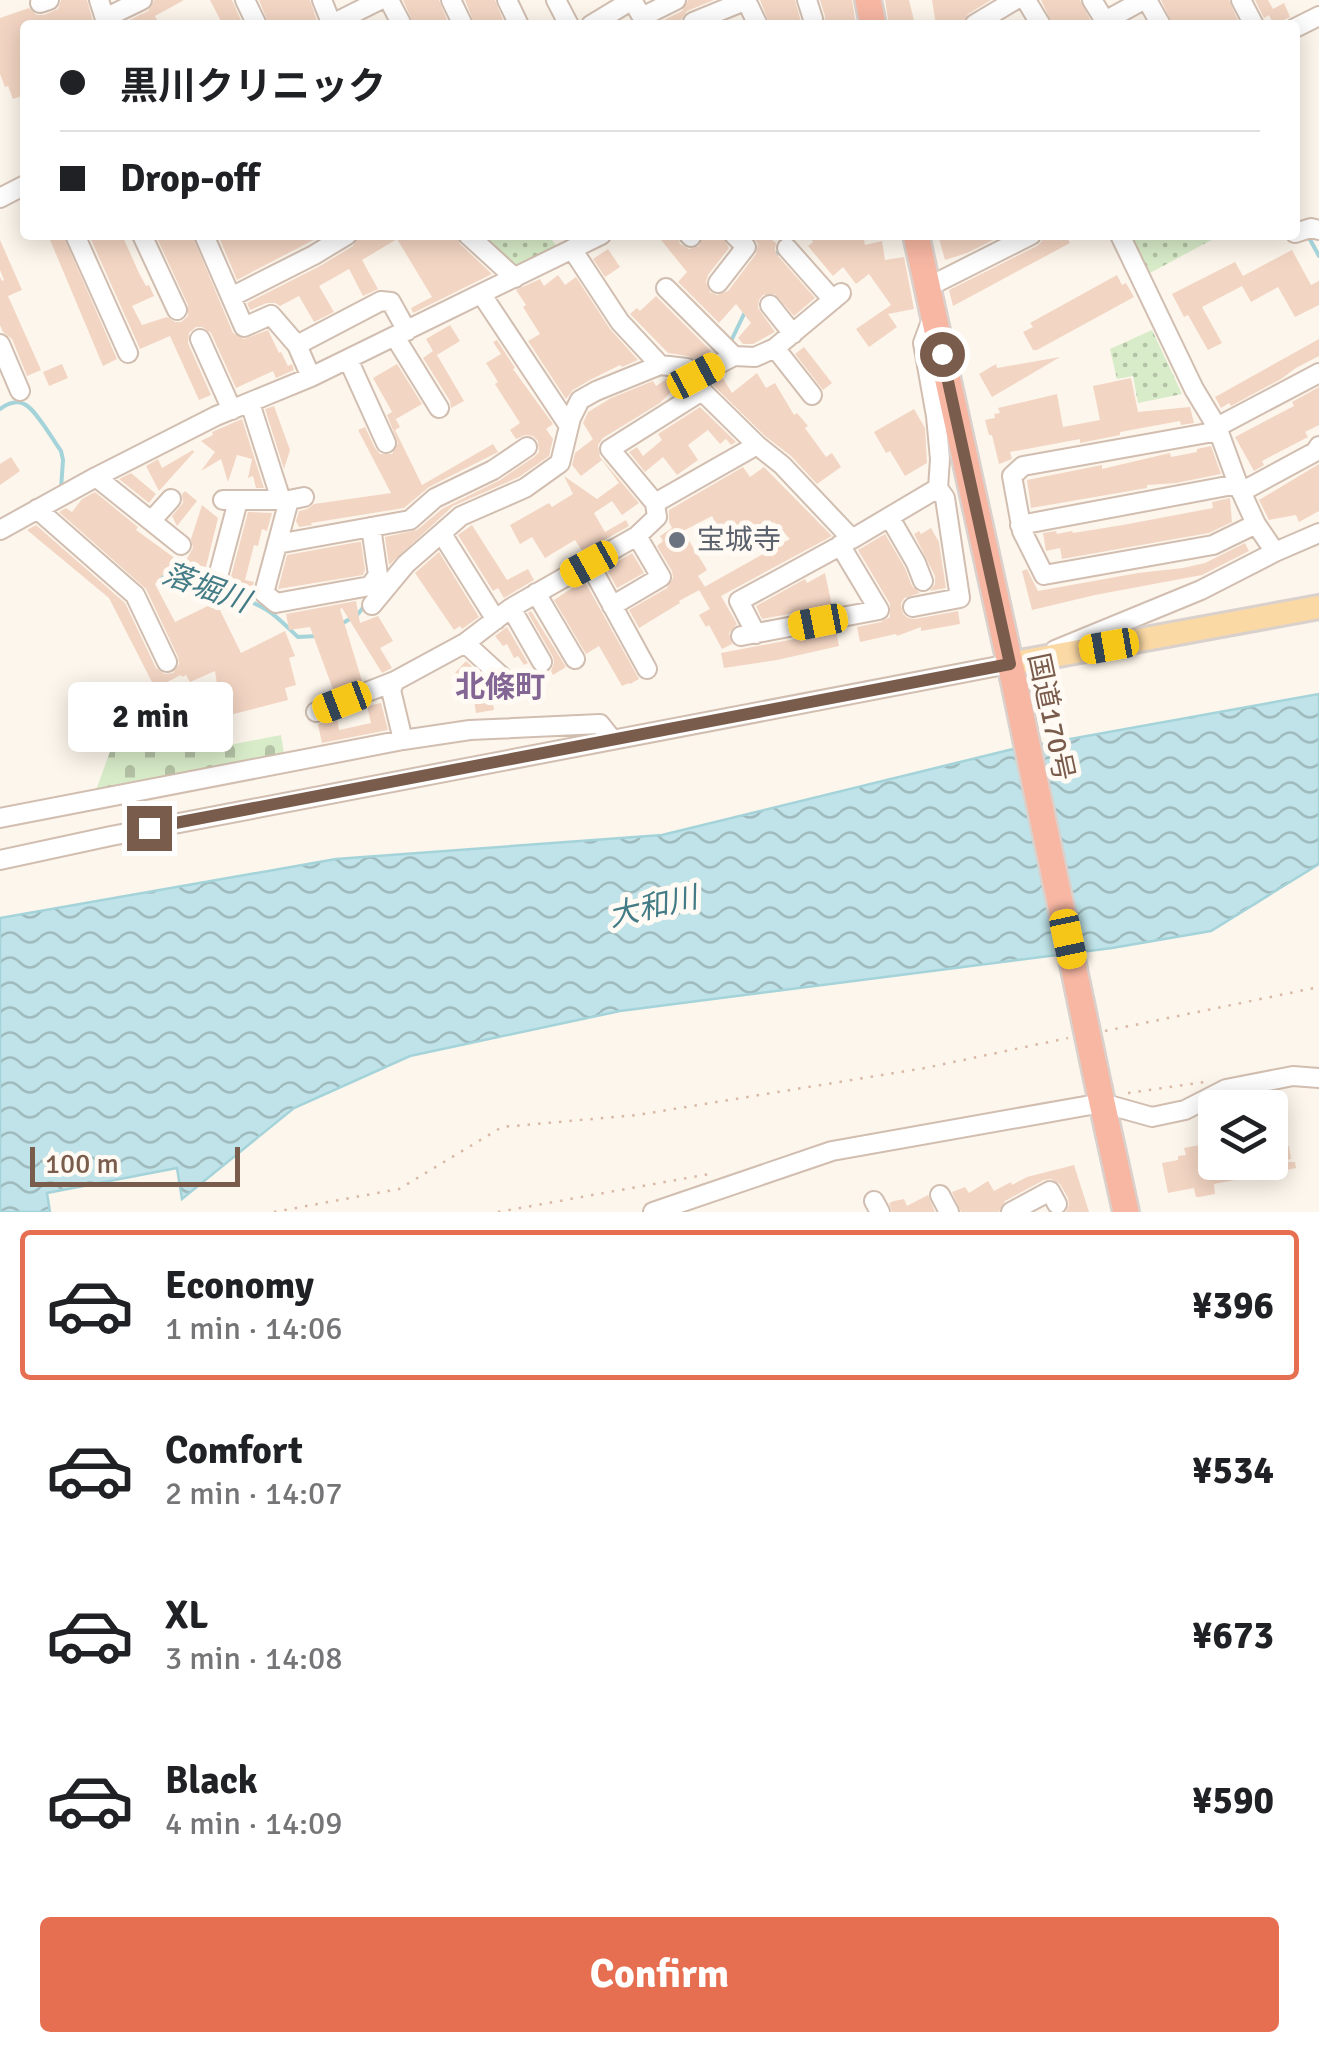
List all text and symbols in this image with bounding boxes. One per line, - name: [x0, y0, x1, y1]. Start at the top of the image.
- text: 黒川クリニック: [120, 63, 386, 110]
- text: Drop-off: [120, 155, 260, 202]
- route start: [920, 332, 965, 377]
- car: [662, 349, 730, 403]
- place label: 宝城寺: [697, 523, 781, 557]
- marker: 宝城寺: [666, 529, 688, 551]
- car: [555, 536, 623, 592]
- water label: 落堀川: [157, 555, 257, 622]
- car: [786, 602, 850, 642]
- car: [1077, 626, 1141, 666]
- street label: 国道170号: [1021, 650, 1081, 784]
- district label: 北條町: [455, 669, 545, 706]
- car: [309, 677, 375, 727]
- callout: 2 min: [66, 683, 232, 753]
- text: 2 min: [112, 697, 189, 736]
- route end: [127, 806, 172, 851]
- water label: 大和川: [605, 878, 704, 935]
- car: [1047, 907, 1089, 971]
- map controls: [1198, 1090, 1288, 1180]
- button: layers: [1198, 1090, 1288, 1180]
- scale bar: [30, 1142, 240, 1186]
- text: 100 m: [45, 1147, 119, 1181]
- icon: car: [45, 1260, 135, 1350]
- text: Economy: [165, 1262, 314, 1309]
- text: ¥396: [1192, 1282, 1274, 1329]
- text: 1 min · 14:06: [165, 1309, 343, 1348]
- icon: car: [45, 1425, 135, 1515]
- text: Comfort: [165, 1427, 303, 1474]
- text: ¥534: [1192, 1447, 1274, 1494]
- text: 2 min · 14:07: [165, 1474, 343, 1513]
- icon: car: [45, 1590, 135, 1680]
- text: XL: [165, 1592, 208, 1639]
- text: ¥673: [1192, 1612, 1274, 1659]
- text: 3 min · 14:08: [165, 1639, 343, 1678]
- icon: car: [45, 1755, 135, 1845]
- text: Black: [165, 1757, 258, 1804]
- text: ¥590: [1192, 1777, 1274, 1824]
- text: 4 min · 14:09: [165, 1804, 343, 1843]
- button: Confirm: [40, 1917, 1279, 2032]

